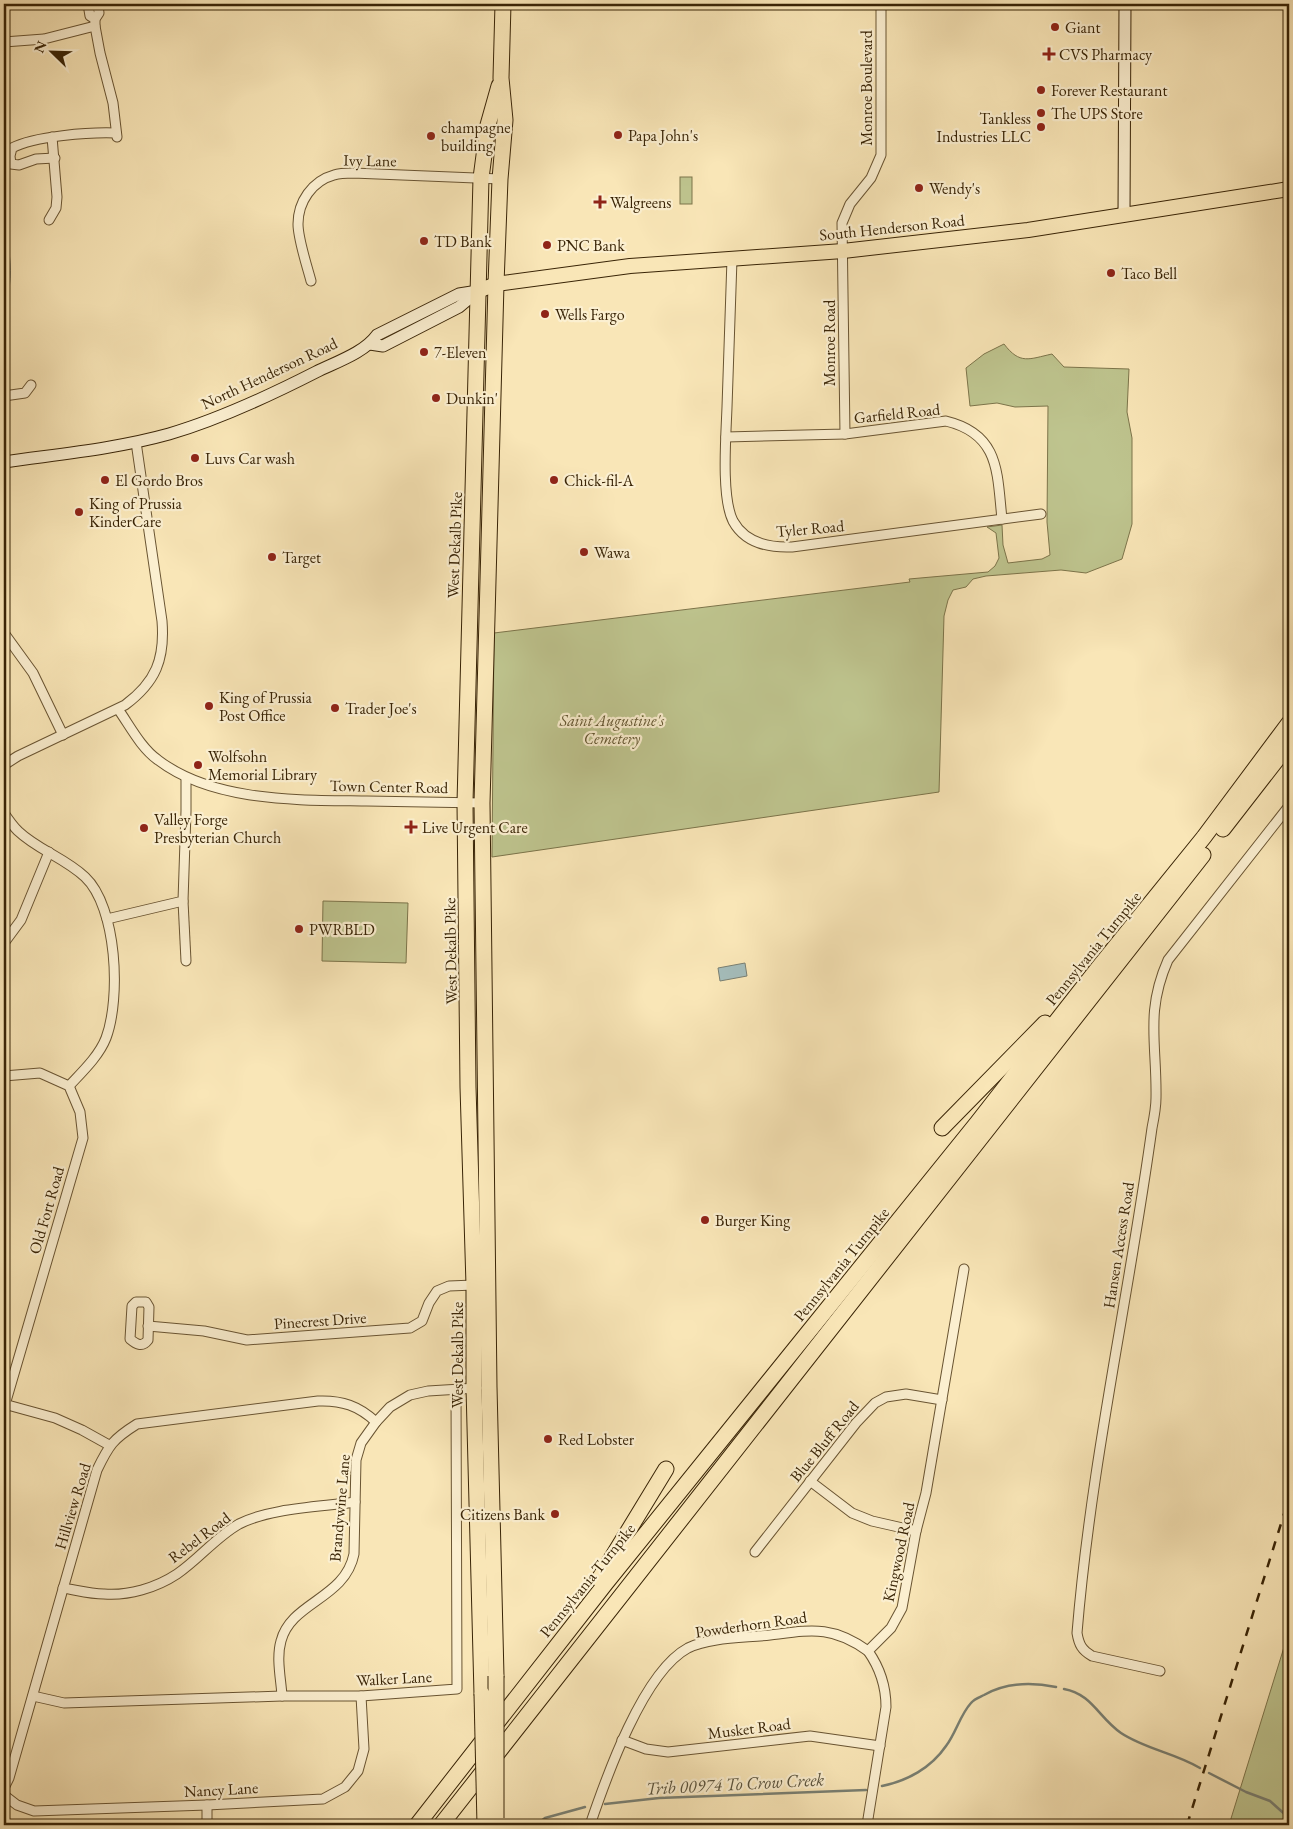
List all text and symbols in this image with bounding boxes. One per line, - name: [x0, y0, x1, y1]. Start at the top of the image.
- place label: Giant: [1065, 17, 1100, 38]
- marker: Giant: [1049, 21, 1061, 33]
- north arrow: [28, 28, 78, 78]
- street label: Monroe Boulevard: [856, 29, 877, 146]
- text: N: [30, 38, 51, 56]
- place label: CVS Pharmacy: [1059, 44, 1153, 65]
- marker: CVS Pharmacy: [1043, 48, 1055, 60]
- place label: Forever Restaurant: [1051, 80, 1167, 101]
- marker: Forever Restaurant: [1035, 84, 1047, 96]
- place label: The UPS Store: [1051, 103, 1143, 124]
- marker: The UPS Store: [1035, 107, 1047, 119]
- place label: Tankless Industries LLC: [936, 108, 1031, 147]
- place label: champagne building: [441, 117, 511, 156]
- marker: Tankless Industries LLC: [1035, 121, 1047, 133]
- place label: Papa John's: [628, 125, 698, 146]
- marker: Papa John's: [612, 129, 624, 141]
- marker: champagne building: [425, 130, 437, 142]
- street label: Ivy Lane: [343, 150, 397, 171]
- place label: Wendy's: [929, 178, 980, 199]
- marker: Wendy's: [913, 182, 925, 194]
- place label: Walgreens: [610, 192, 672, 213]
- marker: Walgreens: [594, 196, 606, 208]
- street label: South Henderson Road: [818, 209, 967, 246]
- place label: TD Bank: [434, 231, 492, 252]
- marker: TD Bank: [418, 235, 430, 247]
- place label: PNC Bank: [557, 235, 625, 256]
- marker: PNC Bank: [541, 239, 553, 251]
- place label: Taco Bell: [1121, 263, 1177, 284]
- marker: Taco Bell: [1105, 267, 1117, 279]
- street label: Monroe Road: [819, 299, 840, 386]
- place label: Wells Fargo: [555, 304, 625, 325]
- marker: Wells Fargo: [539, 308, 551, 320]
- street label: North Henderson Road: [198, 332, 342, 414]
- place label: 7-Eleven: [434, 342, 487, 363]
- marker: 7-Eleven: [418, 346, 430, 358]
- place label: Dunkin': [446, 388, 498, 409]
- marker: Dunkin': [430, 392, 442, 404]
- street label: Garfield Road: [853, 398, 942, 428]
- place label: Luvs Car wash: [205, 448, 295, 469]
- marker: Luvs Car wash: [189, 452, 201, 464]
- place label: El Gordo Bros: [115, 470, 203, 491]
- place label: Chick-fil-A: [564, 470, 634, 491]
- marker: El Gordo Bros: [99, 474, 111, 486]
- marker: Chick-fil-A: [548, 474, 560, 486]
- street label: West Dekalb Pike: [442, 491, 467, 599]
- place label: King of Prussia KinderCare: [89, 493, 182, 532]
- marker: King of Prussia KinderCare: [73, 506, 85, 518]
- street label: Tyler Road: [775, 515, 846, 542]
- place label: Wawa: [594, 542, 631, 563]
- marker: Wawa: [578, 546, 590, 558]
- place label: Target: [282, 547, 321, 568]
- marker: Target: [266, 551, 278, 563]
- place label: King of Prussia Post Office: [219, 687, 312, 726]
- place label: Trader Joe's: [345, 698, 417, 719]
- marker: King of Prussia Post Office: [203, 700, 215, 712]
- marker: Trader Joe's: [329, 702, 341, 714]
- park label: Saint Augustine's Cemetery: [559, 710, 665, 749]
- place label: Wolfsohn Memorial Library: [208, 746, 318, 785]
- marker: Wolfsohn Memorial Library: [192, 759, 204, 771]
- street label: Town Center Road: [329, 775, 449, 798]
- place label: Valley Forge Presbyterian Church: [154, 809, 281, 848]
- place label: Live Urgent Care: [422, 817, 528, 838]
- marker: Live Urgent Care: [404, 820, 418, 834]
- marker: Valley Forge Presbyterian Church: [138, 822, 150, 834]
- street label: Pennsylvania Turnpike: [1041, 887, 1146, 1010]
- street label: West Dekalb Pike: [439, 897, 462, 1004]
- place label: PWRBLD: [309, 919, 375, 940]
- marker: PWRBLD: [293, 923, 305, 935]
- street label: Old Fort Road: [24, 1163, 69, 1256]
- street label: Hansen Access Road: [1098, 1180, 1139, 1310]
- street label: Pennsylvania Turnpike: [789, 1203, 894, 1326]
- place label: Burger King: [715, 1210, 791, 1231]
- marker: Burger King: [699, 1214, 711, 1226]
- street label: West Dekalb Pike: [447, 1302, 468, 1408]
- street label: Pinecrest Drive: [273, 1307, 367, 1334]
- street label: Blue Bluff Road: [785, 1396, 864, 1486]
- place label: Red Lobster: [558, 1429, 635, 1450]
- marker: Red Lobster: [542, 1433, 554, 1445]
- street label: Brandywine Lane: [324, 1453, 355, 1563]
- street label: Hillview Road: [49, 1459, 96, 1552]
- street label: Kingwood Road: [878, 1499, 919, 1604]
- place label: Citizens Bank: [460, 1504, 545, 1525]
- street label: Rebel Road: [164, 1507, 235, 1568]
- marker: Citizens Bank: [549, 1508, 561, 1520]
- street label: Pennsylvania Turnpike: [535, 1519, 640, 1642]
- street label: Powderhorn Road: [694, 1606, 809, 1643]
- street label: Walker Lane: [356, 1666, 433, 1691]
- street label: Musket Road: [706, 1713, 793, 1744]
- water label: Trib 00974 To Crow Creek: [645, 1767, 825, 1800]
- street label: Nancy Lane: [183, 1777, 259, 1802]

